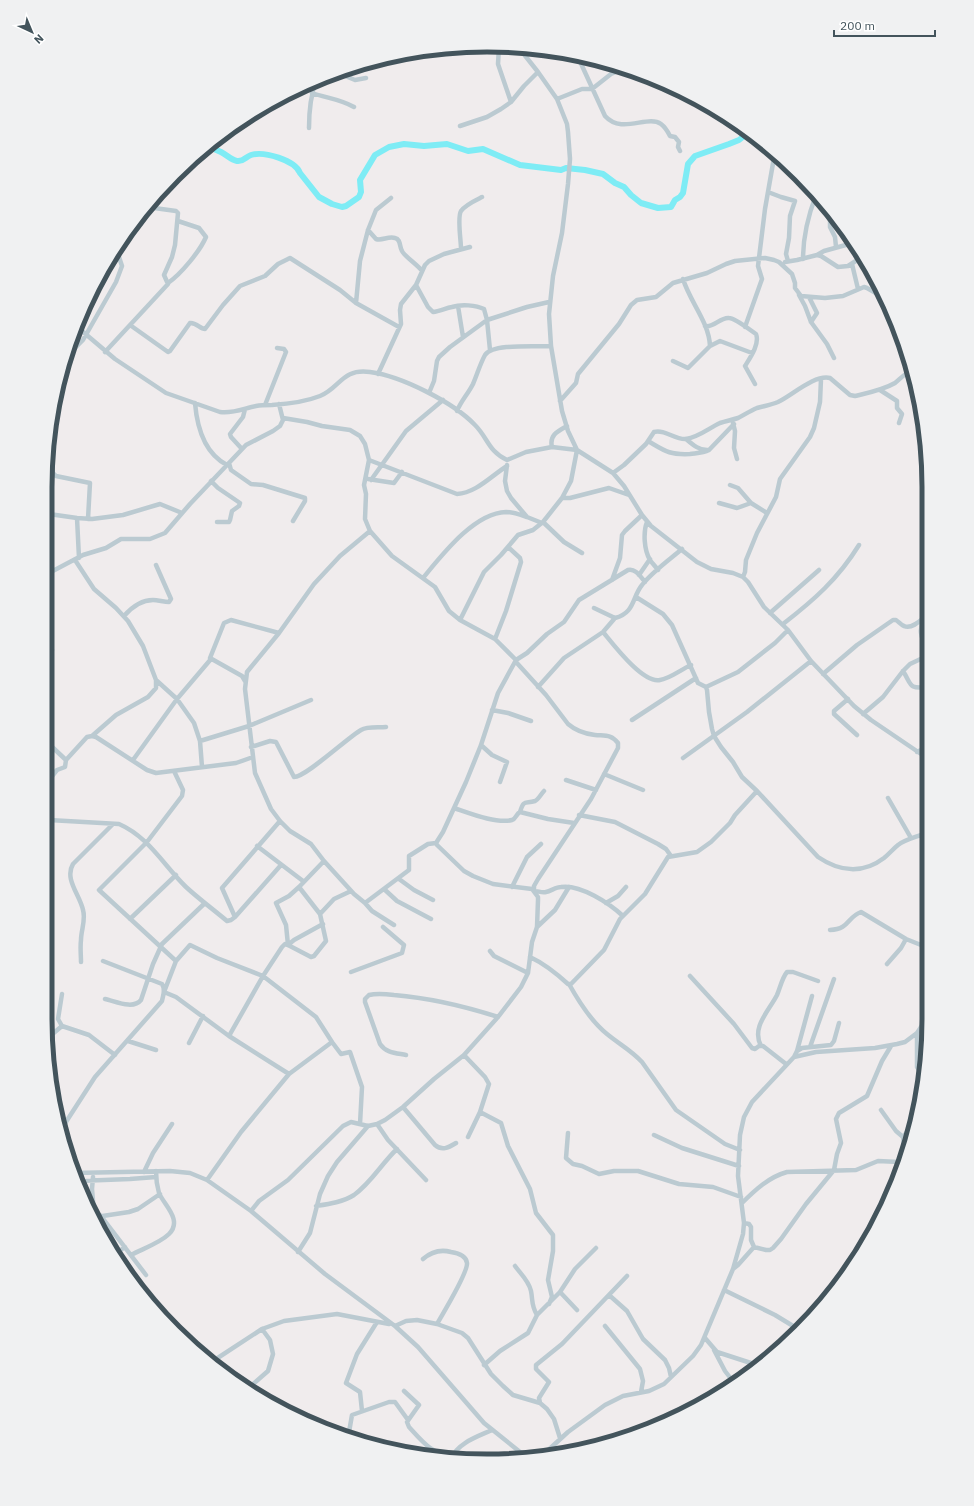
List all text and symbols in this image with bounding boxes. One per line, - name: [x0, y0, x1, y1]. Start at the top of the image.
- north arrow: [12, 12, 52, 52]
- scale bar: [834, 12, 935, 38]
- text: 200 m: [840, 18, 875, 33]
- text: N: [31, 31, 47, 47]

